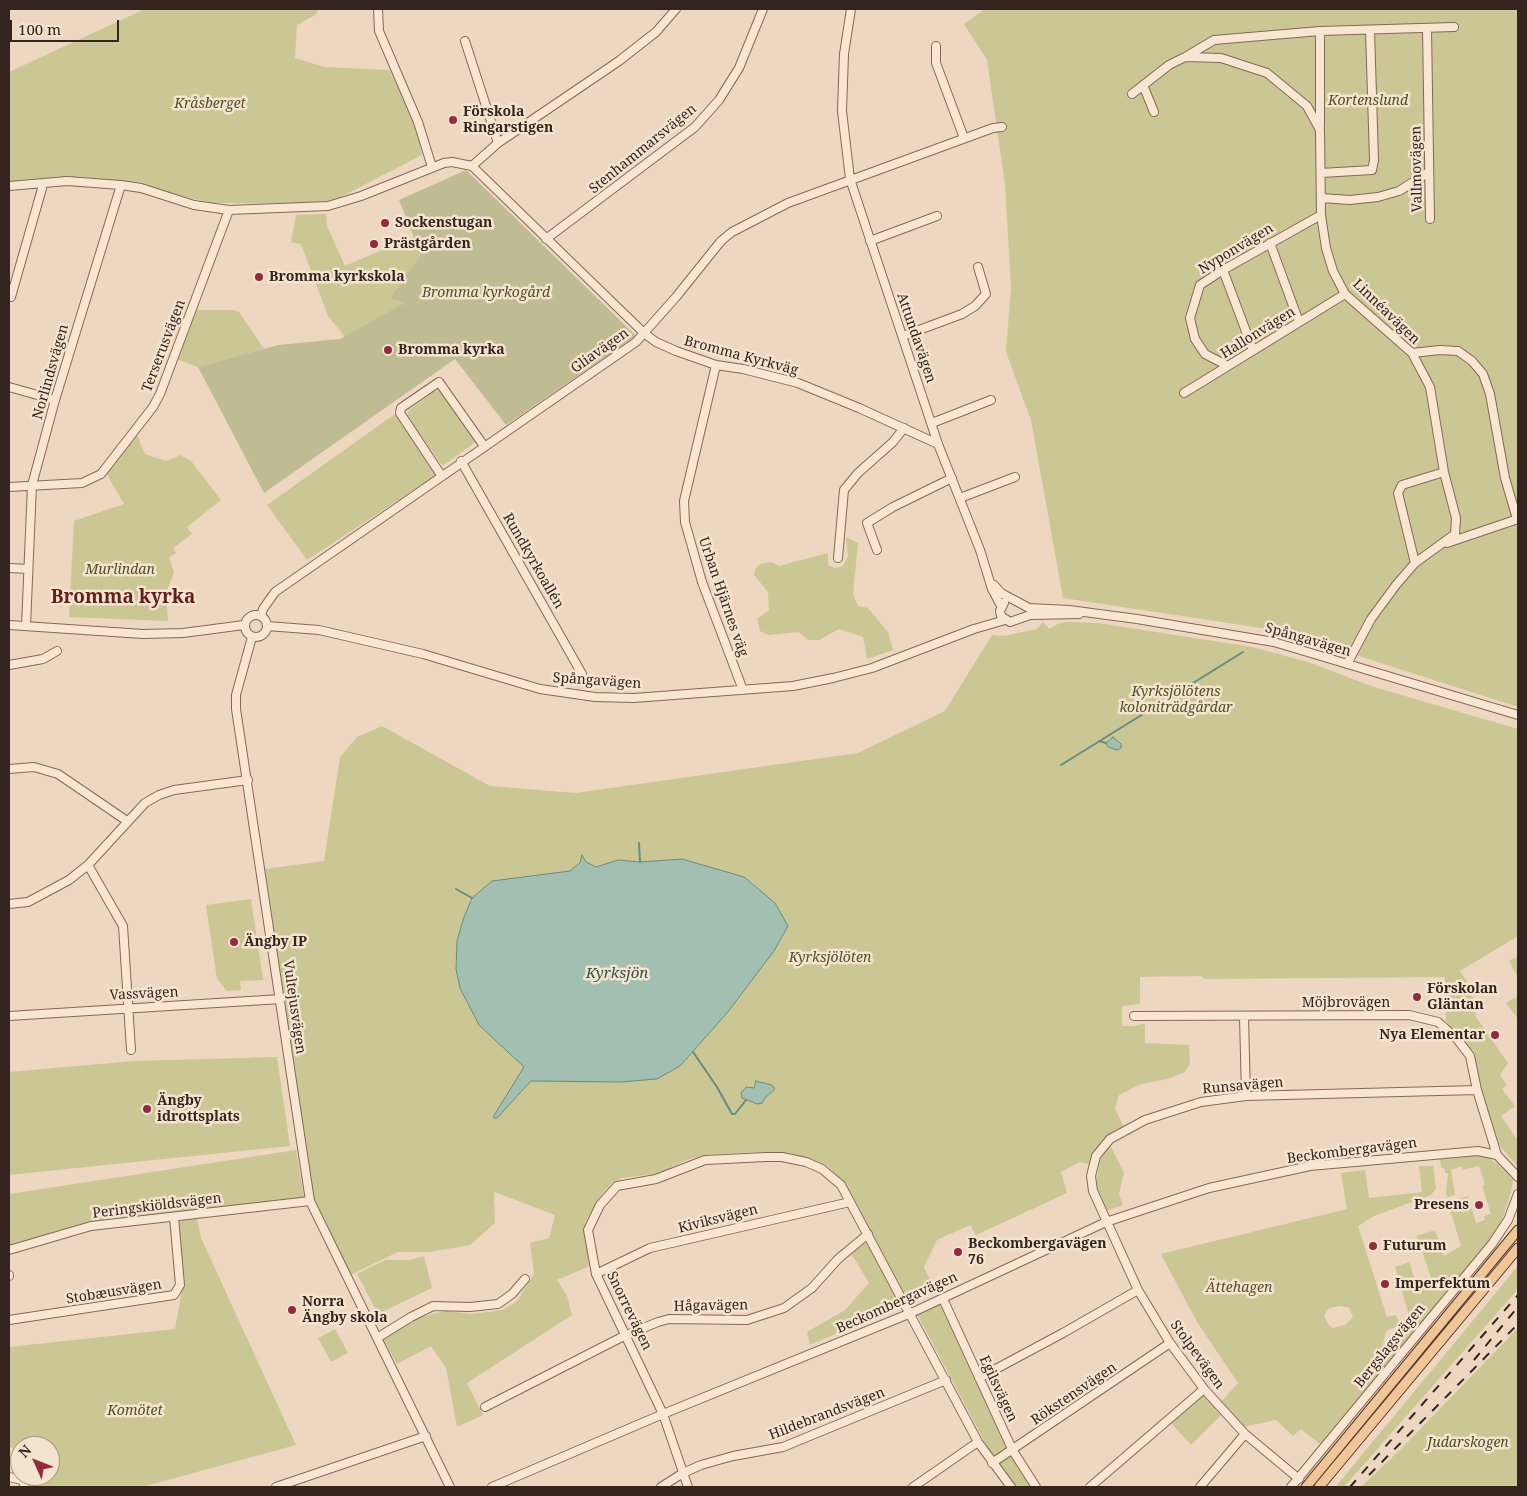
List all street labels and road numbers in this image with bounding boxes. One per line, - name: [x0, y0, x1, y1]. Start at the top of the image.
- street label: Stenhammarsvägen: [586, 101, 700, 197]
- street label: Vallmovägen: [1408, 126, 1426, 212]
- street label: Nyponvägen: [1196, 220, 1276, 278]
- street label: Linnéavägen: [1349, 276, 1423, 348]
- street label: Attundavägen: [893, 291, 939, 385]
- street label: Terserusvägen: [139, 297, 189, 395]
- street label: Hallonvägen: [1218, 303, 1298, 363]
- street label: Norlindsvägen: [29, 323, 73, 421]
- street label: Gliavägen: [568, 325, 632, 377]
- street label: Bromma Kyrkväg: [682, 333, 800, 379]
- street label: Rundkyrkoallén: [499, 510, 567, 612]
- street label: Urban Hjärnes väg: [695, 535, 751, 659]
- street label: Spångavägen: [1263, 620, 1353, 660]
- street label: Spångavägen: [552, 670, 642, 692]
- street label: Vultejusvägen: [279, 959, 309, 1055]
- street label: Vassvägen: [109, 984, 179, 1004]
- street label: Möjbrovägen: [1302, 995, 1390, 1011]
- street label: Runsavägen: [1202, 1074, 1284, 1098]
- street label: Beckombergavägen: [1286, 1135, 1418, 1167]
- street label: Peringskiöldsvägen: [91, 1190, 223, 1222]
- street label: Kiviksvägen: [676, 1201, 760, 1237]
- street label: Snorrevägen: [603, 1269, 655, 1353]
- street label: Beckombergavägen: [834, 1269, 960, 1337]
- street label: Stobæusvägen: [65, 1276, 163, 1308]
- street label: Hågavägen: [674, 1297, 748, 1315]
- street label: Bergslagsvägen: [1351, 1301, 1429, 1391]
- street label: Stolpevägen: [1166, 1317, 1228, 1393]
- street label: Egilsvägen: [975, 1353, 1021, 1425]
- street label: Rökstensvägen: [1028, 1359, 1120, 1429]
- street label: Hildebrandsvägen: [767, 1384, 887, 1444]

